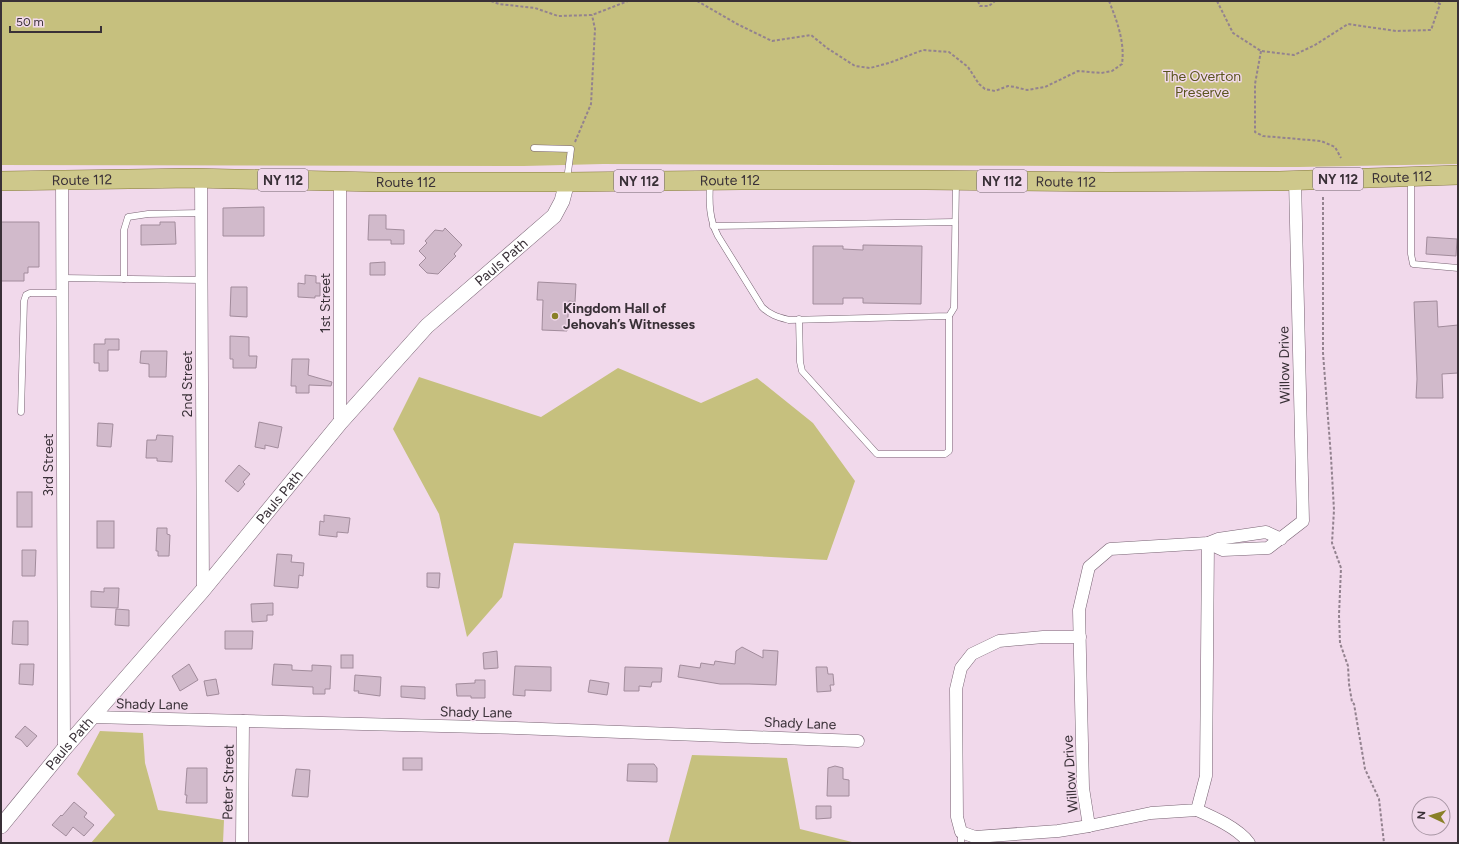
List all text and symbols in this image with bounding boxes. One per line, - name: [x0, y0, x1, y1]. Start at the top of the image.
- scale bar: [10, 8, 101, 34]
- text: 50 m: [16, 15, 44, 29]
- park label: The Overton Preserve: [1163, 68, 1241, 101]
- road number: NY 112: [1313, 168, 1363, 190]
- street label: Route 112: [1371, 168, 1432, 187]
- road number: NY 112: [258, 169, 308, 191]
- road number: NY 112: [614, 170, 664, 192]
- road number: NY 112: [977, 170, 1027, 192]
- street label: Route 112: [52, 171, 112, 189]
- street label: Route 112: [700, 172, 760, 189]
- street label: Route 112: [1036, 173, 1096, 191]
- street label: Route 112: [376, 174, 436, 191]
- street label: Pauls Path: [472, 235, 531, 290]
- street label: 1st Street: [317, 273, 334, 333]
- place label: Kingdom Hall of Jehovah’s Witnesses: [563, 300, 696, 333]
- marker: Kingdom Hall of Jehovah’s Witnesses: [550, 311, 560, 321]
- street label: Willow Drive: [1275, 326, 1294, 404]
- street label: 2nd Street: [179, 351, 196, 417]
- street label: 3rd Street: [40, 433, 57, 497]
- street label: Pauls Path: [253, 467, 307, 528]
- street label: Shady Lane: [116, 695, 189, 714]
- street label: Shady Lane: [440, 703, 513, 722]
- street label: Pauls Path: [42, 714, 97, 774]
- street label: Shady Lane: [763, 714, 837, 733]
- street label: Willow Drive: [1059, 734, 1082, 813]
- street label: Peter Street: [219, 744, 238, 820]
- north arrow: [1411, 796, 1451, 836]
- text: N: [1415, 811, 1428, 820]

